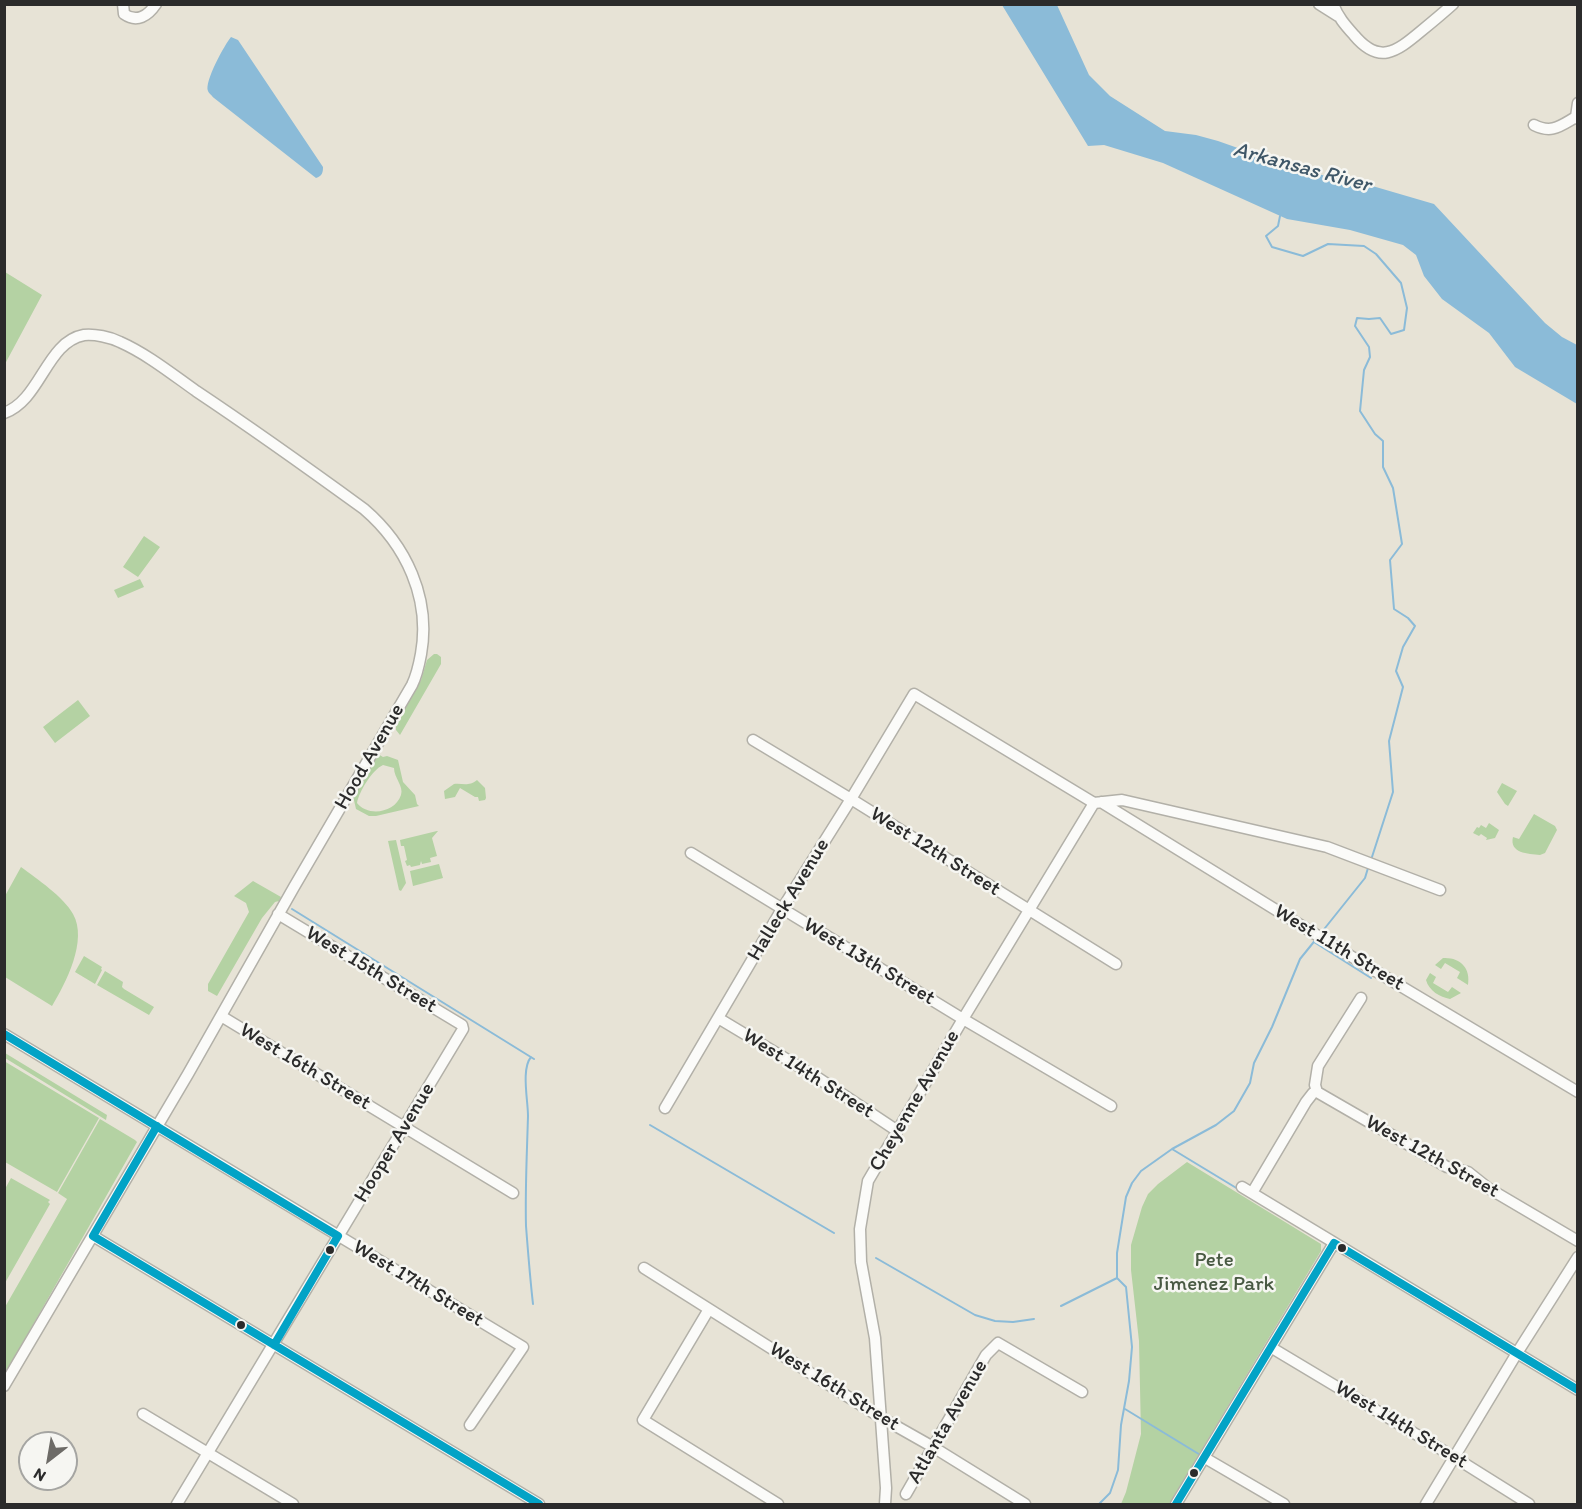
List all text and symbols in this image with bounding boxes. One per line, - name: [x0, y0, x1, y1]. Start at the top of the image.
- water label: Arkansas River: [1230, 137, 1374, 199]
- street label: Hood Avenue: [330, 700, 410, 814]
- street label: West 12th Street: [865, 802, 1005, 902]
- street label: Halleck Avenue: [743, 834, 835, 966]
- street label: West 11th Street: [1269, 899, 1409, 997]
- street label: West 13th Street: [799, 913, 939, 1011]
- street label: West 15th Street: [301, 921, 441, 1019]
- street label: West 16th Street: [235, 1018, 375, 1116]
- street label: West 14th Street: [738, 1023, 878, 1125]
- street label: Cheyenne Avenue: [864, 1026, 966, 1176]
- street label: Hooper Avenue: [349, 1078, 441, 1208]
- street label: West 12th Street: [1361, 1110, 1503, 1204]
- street label: West 17th Street: [348, 1235, 488, 1333]
- unlabelled marker: [1336, 1242, 1348, 1254]
- unlabelled marker: [324, 1244, 336, 1256]
- park label: Pete Jimenez Park: [1154, 1248, 1274, 1298]
- unlabelled marker: [235, 1319, 247, 1331]
- street label: West 16th Street: [764, 1337, 904, 1437]
- street label: Atlanta Avenue: [902, 1356, 994, 1488]
- street label: West 14th Street: [1330, 1375, 1472, 1475]
- north arrow: [18, 1431, 78, 1491]
- text: N: [30, 1464, 49, 1486]
- unlabelled marker: [1188, 1467, 1200, 1479]

